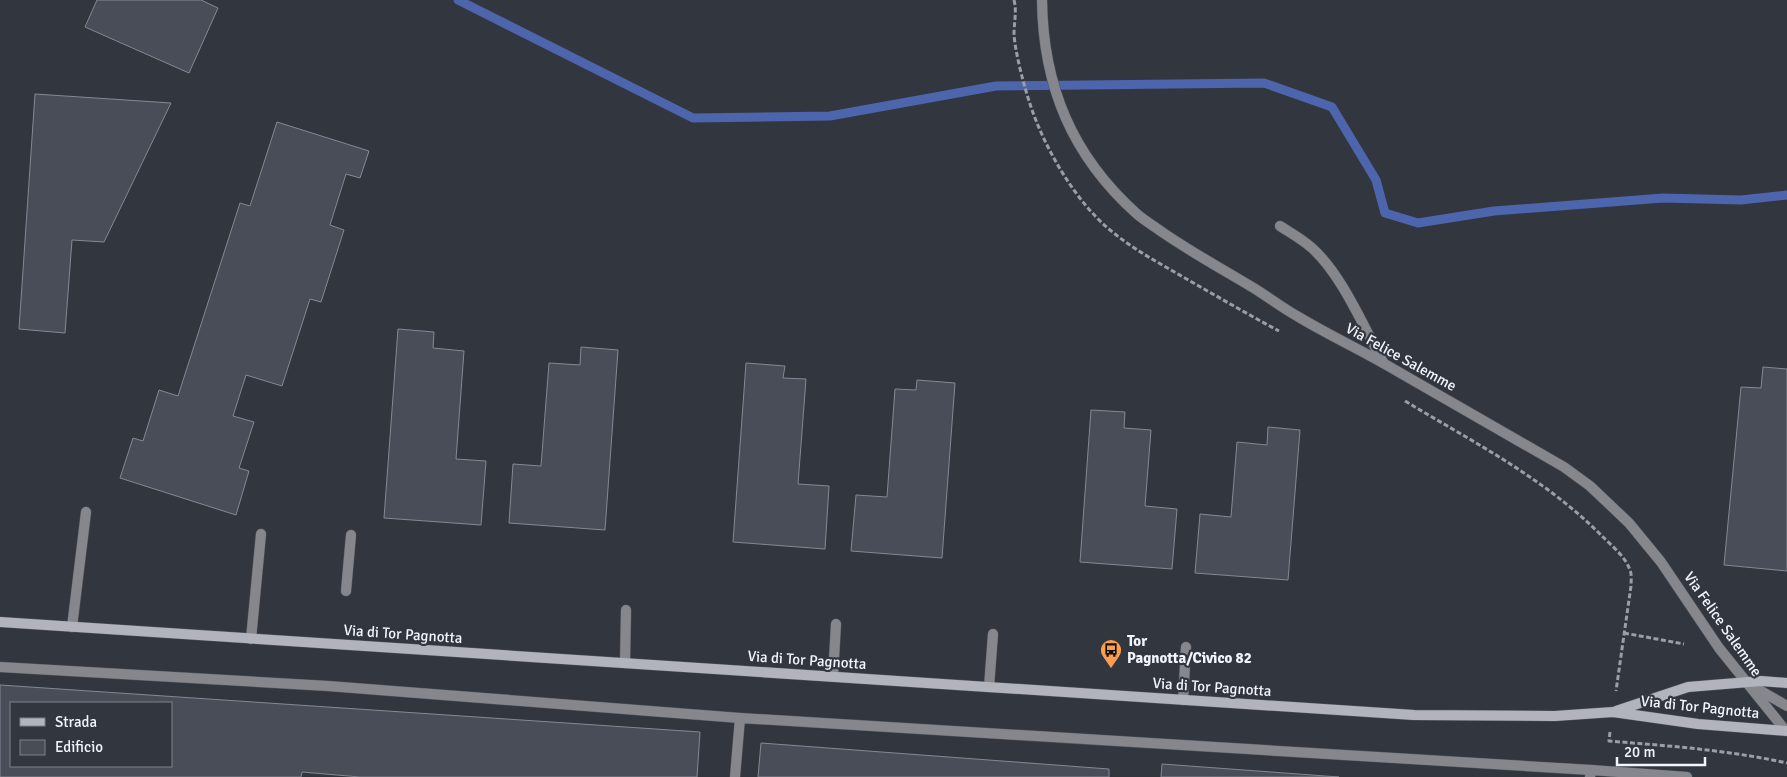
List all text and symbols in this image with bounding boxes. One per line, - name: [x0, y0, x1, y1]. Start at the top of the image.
- street label: Via Felice Salemme: [1342, 319, 1460, 395]
- street label: Via Felice Salemme: [1680, 568, 1766, 680]
- street label: Via di Tor Pagnotta: [343, 621, 463, 647]
- place label: Tor Pagnotta/Civico 82: [1127, 632, 1252, 667]
- bus stop icon: Tor Pagnotta/Civico 82: [1099, 638, 1123, 669]
- street label: Via di Tor Pagnotta: [747, 647, 867, 673]
- street label: Via di Tor Pagnotta: [1152, 674, 1272, 700]
- street label: Via di Tor Pagnotta: [1640, 692, 1760, 722]
- legend: [10, 702, 172, 767]
- text: Strada: [55, 713, 97, 731]
- scale bar: [1617, 734, 1704, 766]
- text: Edificio: [55, 738, 103, 756]
- text: 20 m: [1624, 743, 1655, 761]

